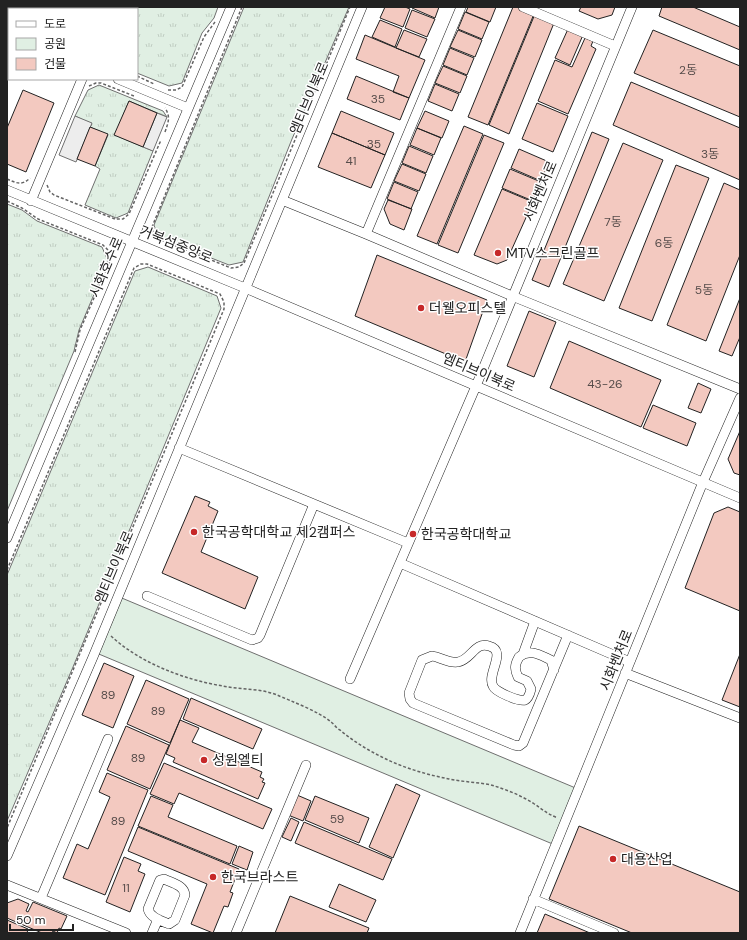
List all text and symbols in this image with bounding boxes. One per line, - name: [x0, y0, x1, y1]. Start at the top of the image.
- legend: [8, 8, 138, 80]
- text: 도로: [44, 16, 66, 32]
- text: 공원: [44, 36, 66, 52]
- text: 건물: [44, 56, 66, 72]
- street label: 엠티브이북로: [286, 59, 332, 137]
- house number: 2동: [679, 62, 697, 78]
- house number: 35: [371, 91, 385, 107]
- house number: 35: [367, 136, 381, 152]
- house number: 3동: [701, 146, 719, 162]
- house number: 41: [345, 153, 357, 169]
- street label: 시화벤처로: [519, 158, 561, 224]
- house number: 7동: [604, 214, 622, 230]
- street label: 거북섬중앙로: [137, 221, 215, 267]
- street label: 시화호수로: [85, 234, 127, 300]
- house number: 6동: [655, 235, 673, 251]
- place label: MTV스크린골프: [506, 244, 600, 262]
- marker: MTV스크린골프: [493, 248, 503, 258]
- house number: 5동: [695, 282, 713, 298]
- place label: 더웰오피스텔: [429, 299, 506, 317]
- marker: 더웰오피스텔: [416, 303, 426, 313]
- street label: 엠티브이북로: [440, 349, 518, 395]
- house number: 43-26: [587, 376, 623, 392]
- place label: 한국공학대학교 제2캠퍼스: [202, 523, 356, 541]
- place label: 한국공학대학교: [421, 525, 511, 543]
- marker: 한국공학대학교 제2캠퍼스: [189, 527, 199, 537]
- street label: 엠티브이북로: [91, 528, 137, 606]
- marker: 한국공학대학교: [408, 529, 418, 539]
- street label: 시화벤처로: [596, 627, 636, 693]
- house number: 89: [101, 687, 115, 703]
- house number: 89: [151, 703, 165, 719]
- house number: 89: [131, 750, 145, 766]
- place label: 성원엘티: [212, 751, 264, 769]
- marker: 성원엘티: [199, 755, 209, 765]
- house number: 59: [330, 811, 344, 827]
- house number: 89: [111, 813, 125, 829]
- place label: 대용산업: [621, 850, 673, 868]
- marker: 대용산업: [608, 854, 618, 864]
- place label: 한국브라스트: [221, 868, 298, 886]
- marker: 한국브라스트: [208, 872, 218, 882]
- house number: 11: [122, 880, 130, 896]
- scale bar: [10, 906, 73, 932]
- text: 50 m: [16, 912, 45, 928]

